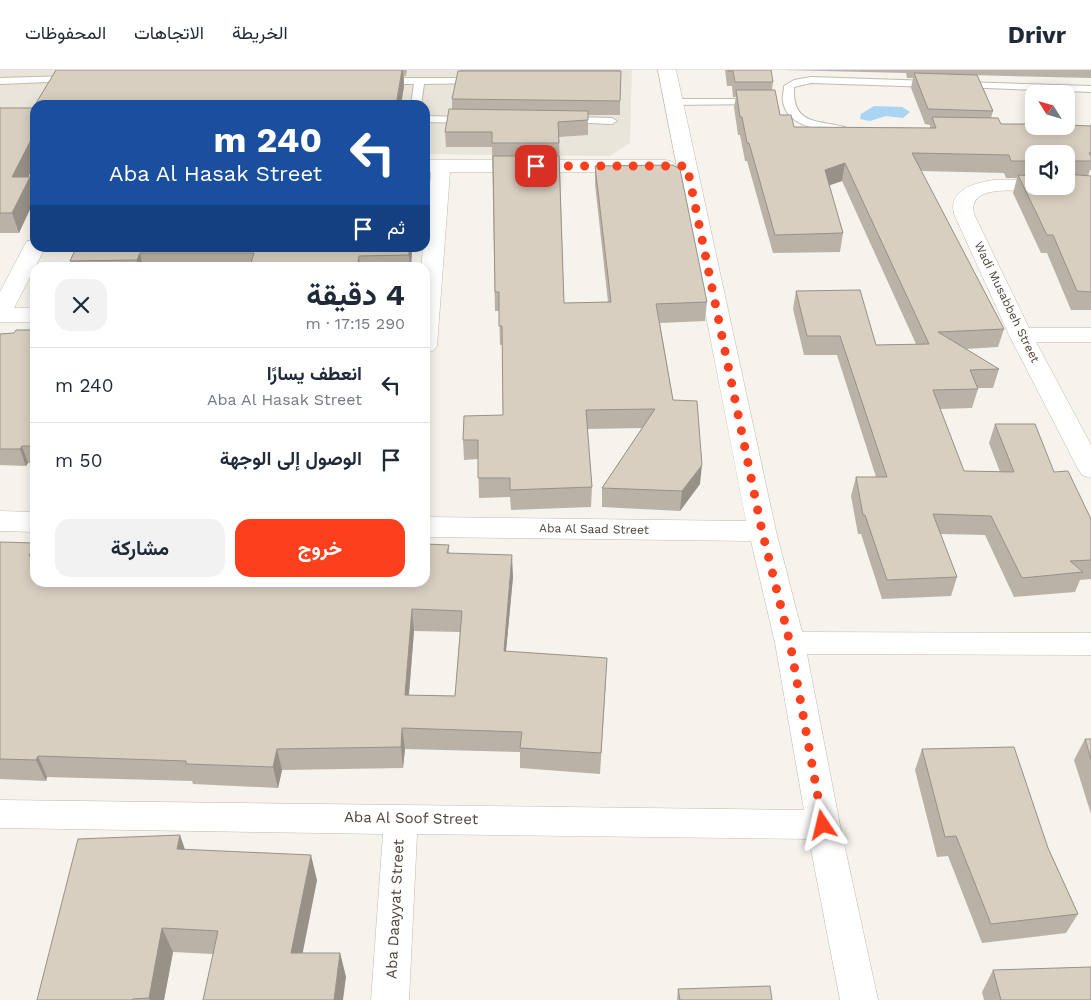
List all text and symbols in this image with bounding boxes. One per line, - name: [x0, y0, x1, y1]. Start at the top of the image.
- text: Drivr: [1008, 21, 1066, 49]
- text: المحفوظات: [25, 22, 106, 43]
- text: الاتجاهات: [134, 22, 204, 43]
- text: الخريطة: [232, 22, 288, 43]
- north arrow: [1025, 85, 1075, 135]
- map controls: [1025, 85, 1075, 195]
- text: 240 m: [213, 119, 322, 161]
- icon: left: [340, 120, 405, 185]
- pin: [515, 145, 557, 187]
- button: sound: [1025, 145, 1075, 195]
- icon: arrive: [522, 152, 550, 180]
- text: Aba Al Hasak Street: [109, 161, 322, 186]
- icon: arrive: [349, 215, 377, 243]
- text: ثم: [387, 216, 405, 239]
- street label: Wadi Musabbeh Street: [972, 239, 1042, 365]
- text: 4 دقيقة: [306, 277, 405, 312]
- button: close: [55, 279, 107, 331]
- text: 290 m · 17:15: [305, 314, 405, 333]
- text: انعطف يسارًا: [267, 362, 362, 385]
- icon: left: [377, 371, 405, 399]
- text: 240 m: [55, 374, 114, 397]
- text: Aba Al Hasak Street: [207, 390, 362, 409]
- icon: arrive: [377, 446, 405, 474]
- text: الوصول إلى الوجهة: [220, 447, 362, 470]
- text: 50 m: [55, 449, 102, 472]
- button: مشاركة: [55, 519, 225, 577]
- button: خروج: [235, 519, 405, 577]
- street label: Aba Al Saad Street: [539, 521, 649, 537]
- position arrow: [796, 798, 848, 850]
- street label: Aba Al Soof Street: [344, 808, 479, 828]
- street label: Aba Daayyat Street: [382, 838, 408, 979]

